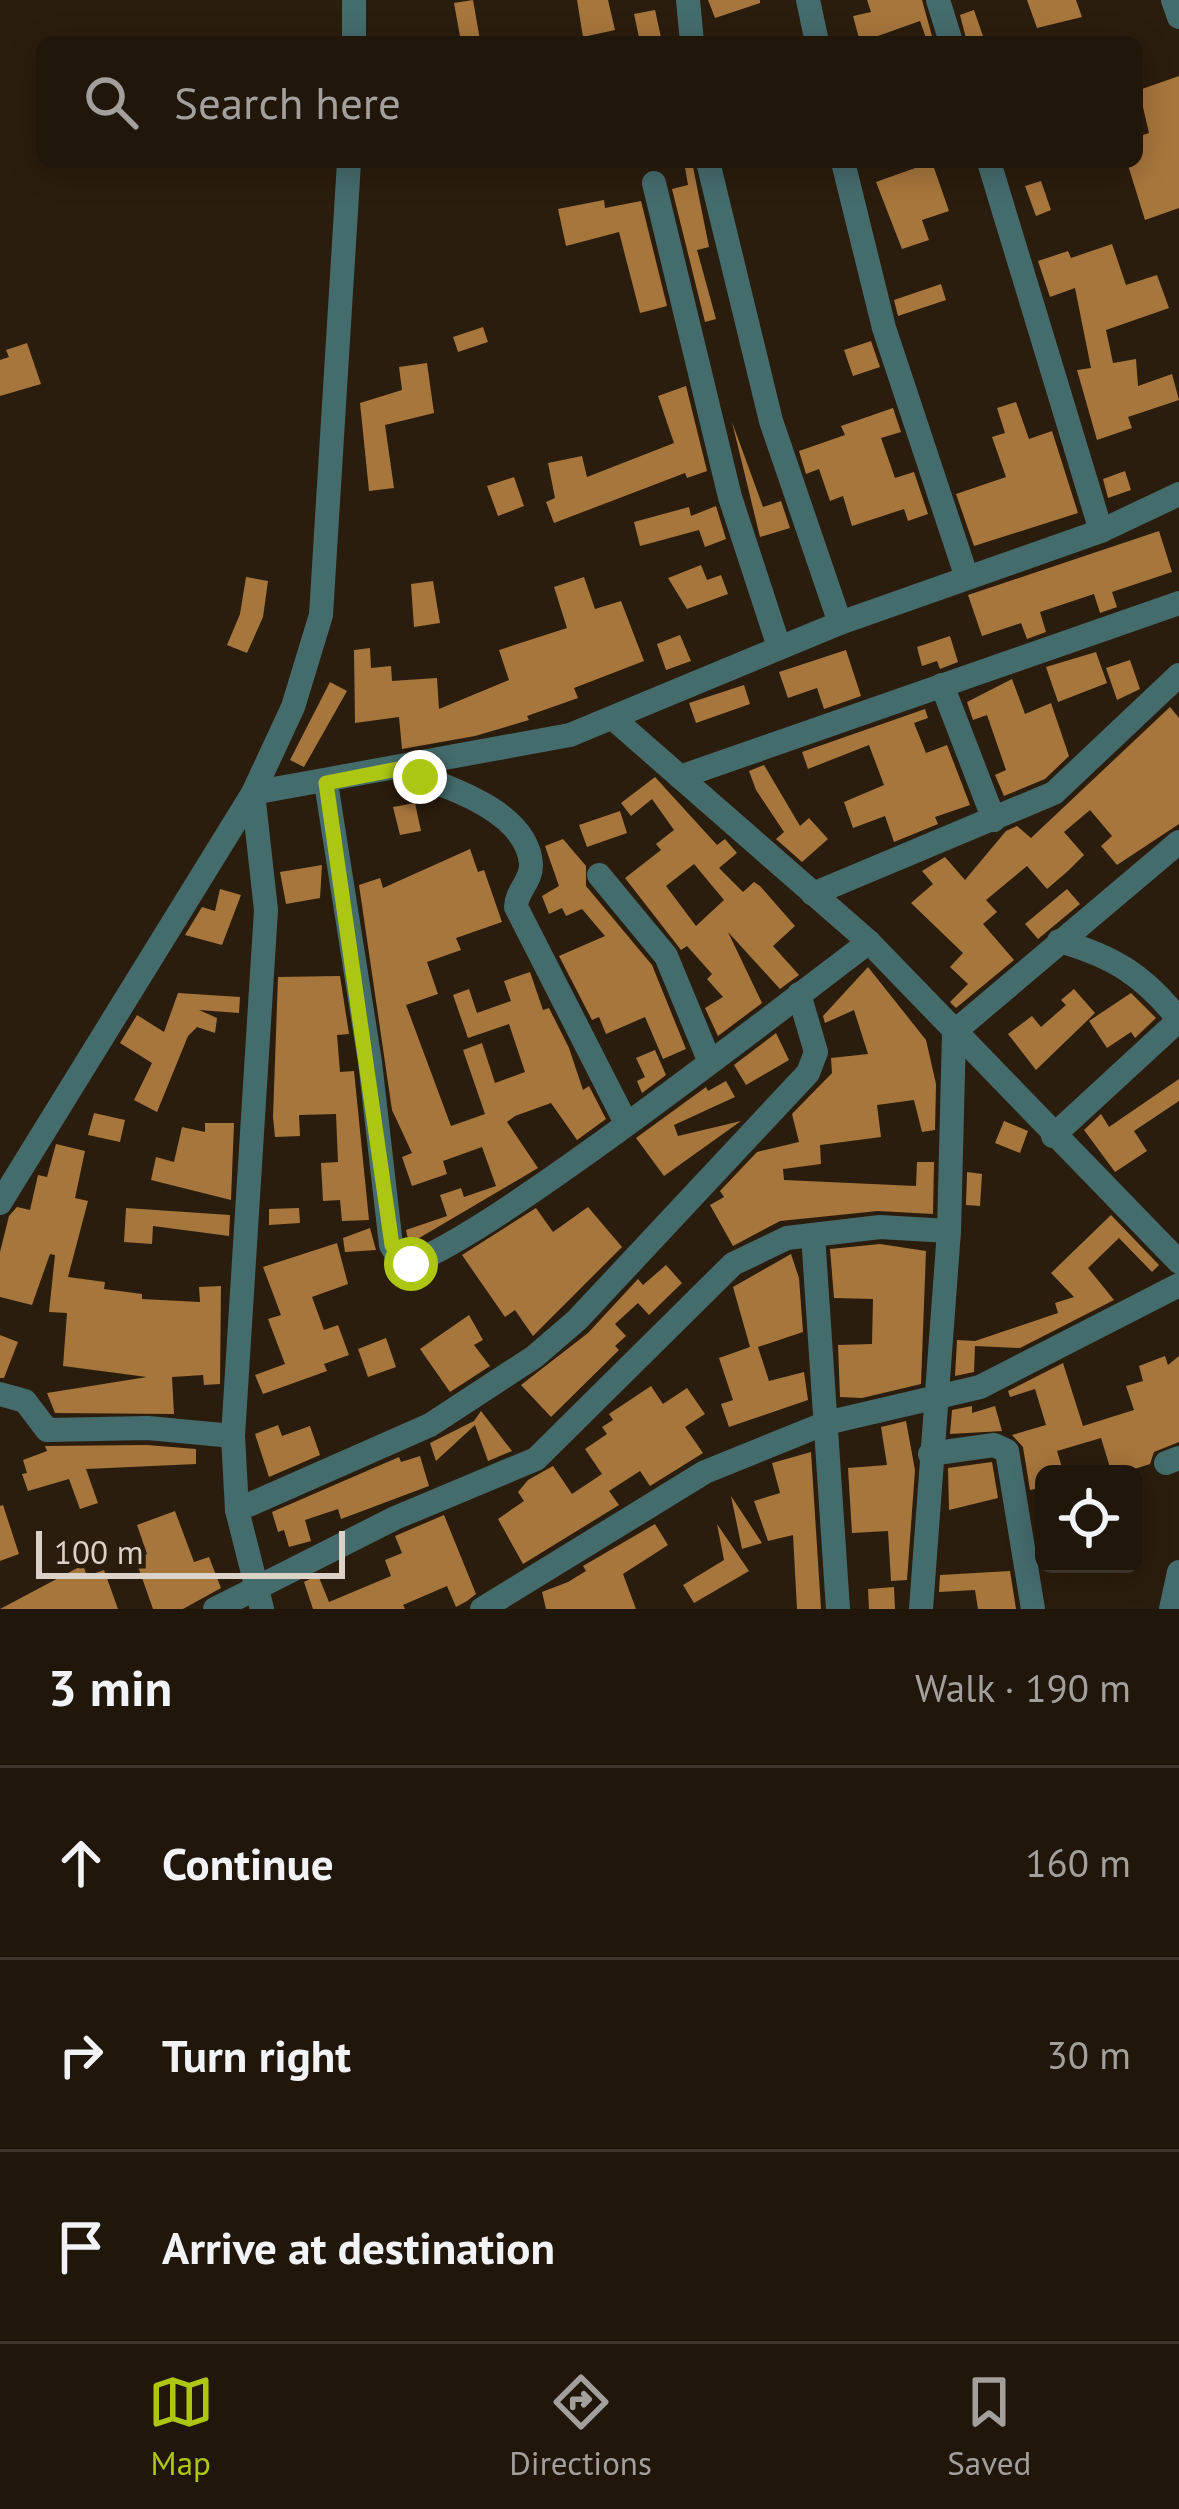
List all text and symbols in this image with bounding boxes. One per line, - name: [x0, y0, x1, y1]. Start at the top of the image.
- search box: [36, 36, 1143, 168]
- icon: search: [78, 69, 144, 135]
- text: Search here: [174, 73, 401, 131]
- route end: [393, 750, 447, 804]
- route start: [384, 1237, 438, 1291]
- map controls: [1035, 1465, 1143, 1573]
- button: locate: [1035, 1465, 1143, 1573]
- scale bar: [36, 1525, 345, 1578]
- text: 100 m: [54, 1530, 144, 1573]
- text: 3 min: [48, 1654, 172, 1720]
- text: Walk · 190 m: [915, 1662, 1131, 1713]
- icon: ahead: [48, 1830, 114, 1896]
- text: Continue: [162, 1834, 334, 1892]
- text: 160 m: [1025, 1837, 1131, 1888]
- icon: right: [48, 2022, 114, 2088]
- text: Turn right: [162, 2026, 351, 2084]
- text: 30 m: [1046, 2029, 1131, 2080]
- icon: arrive: [48, 2214, 114, 2280]
- text: Arrive at destination: [162, 2218, 555, 2276]
- tab: Map: [148, 2369, 214, 2484]
- tab: Directions: [509, 2369, 652, 2484]
- tab: Saved: [947, 2369, 1031, 2484]

